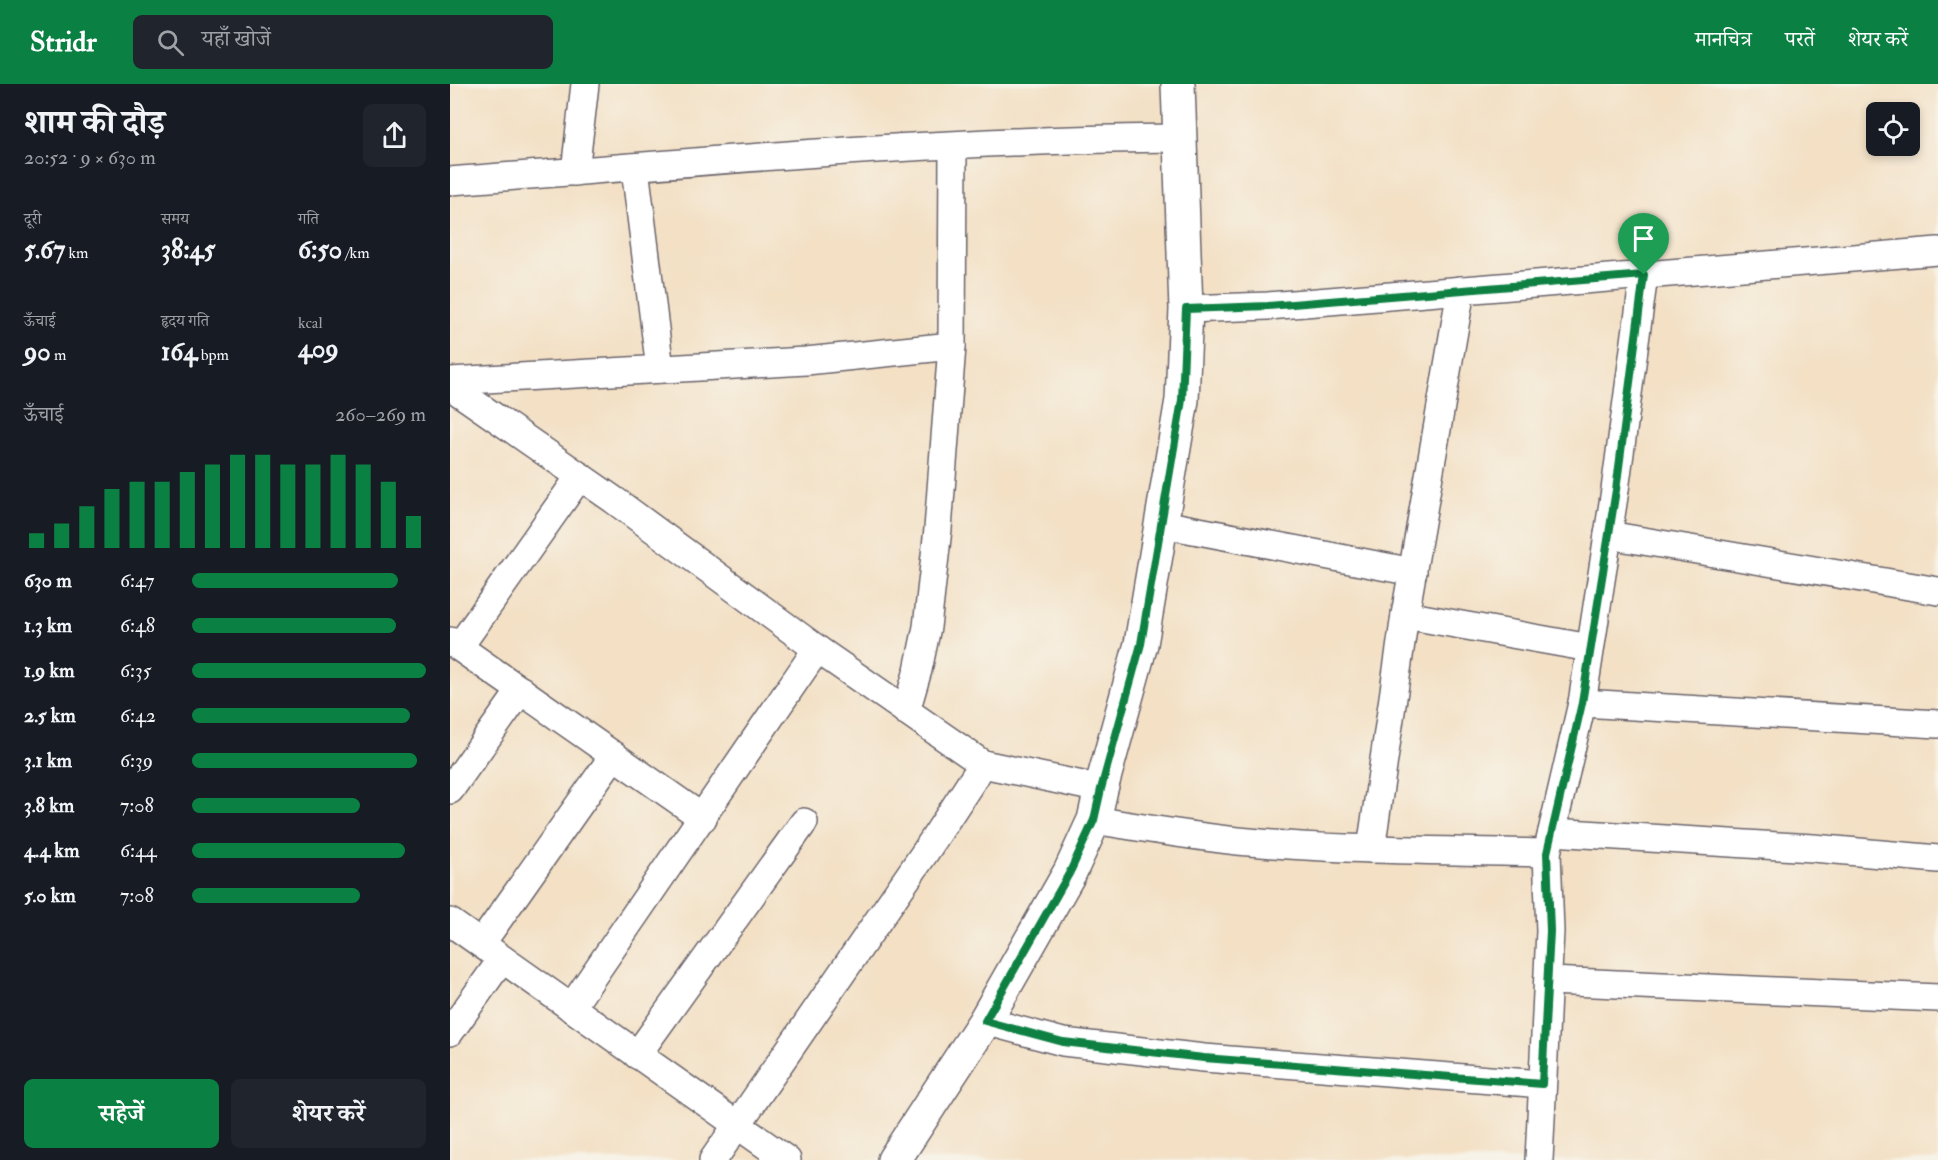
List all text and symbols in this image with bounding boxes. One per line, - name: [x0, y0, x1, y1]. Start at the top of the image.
- search box: [133, 15, 553, 69]
- text: Stridr: [30, 25, 97, 60]
- text: यहाँ खोजें: [202, 25, 271, 53]
- icon: search: [154, 26, 187, 59]
- text: मानचित्र: [1695, 26, 1752, 53]
- text: परतें: [1785, 26, 1815, 53]
- text: शेयर करें: [1848, 26, 1908, 53]
- text: शाम की दौड़: [24, 102, 165, 143]
- map controls: [1866, 102, 1920, 156]
- button: locate: [1866, 102, 1920, 156]
- button: share: [363, 104, 426, 167]
- text: 20:52 · 9 × 630 m: [24, 145, 156, 170]
- text: दूरी: [24, 209, 41, 229]
- text: समय: [161, 209, 189, 229]
- text: गति: [298, 209, 319, 229]
- pin: [1618, 213, 1669, 275]
- icon: arrive: [1627, 222, 1660, 255]
- text: 5.67: [24, 234, 65, 266]
- text: 38:45: [161, 234, 215, 266]
- text: 6:50: [298, 234, 342, 266]
- text: km: [65, 243, 88, 263]
- text: /km: [342, 243, 370, 263]
- text: ऊँचाई: [24, 311, 56, 331]
- text: हृदय गति: [161, 311, 209, 331]
- text: kcal: [298, 313, 323, 333]
- text: 409: [298, 333, 339, 365]
- text: 90: [24, 336, 51, 368]
- text: 164: [161, 336, 197, 368]
- text: m: [51, 345, 66, 365]
- text: bpm: [197, 345, 229, 365]
- text: ऊँचाई: [24, 402, 63, 427]
- text: 260–269 m: [335, 402, 426, 427]
- text: 630 m: [24, 568, 72, 593]
- text: 6:47: [120, 568, 155, 593]
- text: 1.3 km: [24, 613, 72, 638]
- text: 6:48: [120, 613, 155, 638]
- text: 1.9 km: [24, 658, 75, 683]
- text: 6:35: [120, 658, 152, 683]
- text: 2.5 km: [24, 703, 76, 728]
- text: 6:42: [120, 703, 156, 728]
- text: 3.1 km: [24, 748, 72, 773]
- text: 6:39: [120, 748, 153, 773]
- text: 3.8 km: [24, 793, 74, 818]
- text: 7:08: [120, 793, 154, 818]
- text: 4.4 km: [24, 838, 79, 863]
- text: 6:44: [120, 838, 157, 863]
- text: 5.0 km: [24, 883, 76, 908]
- text: 7:08: [120, 883, 154, 908]
- button: सहेजें: [24, 1079, 219, 1148]
- button: शेयर करें: [231, 1079, 426, 1148]

